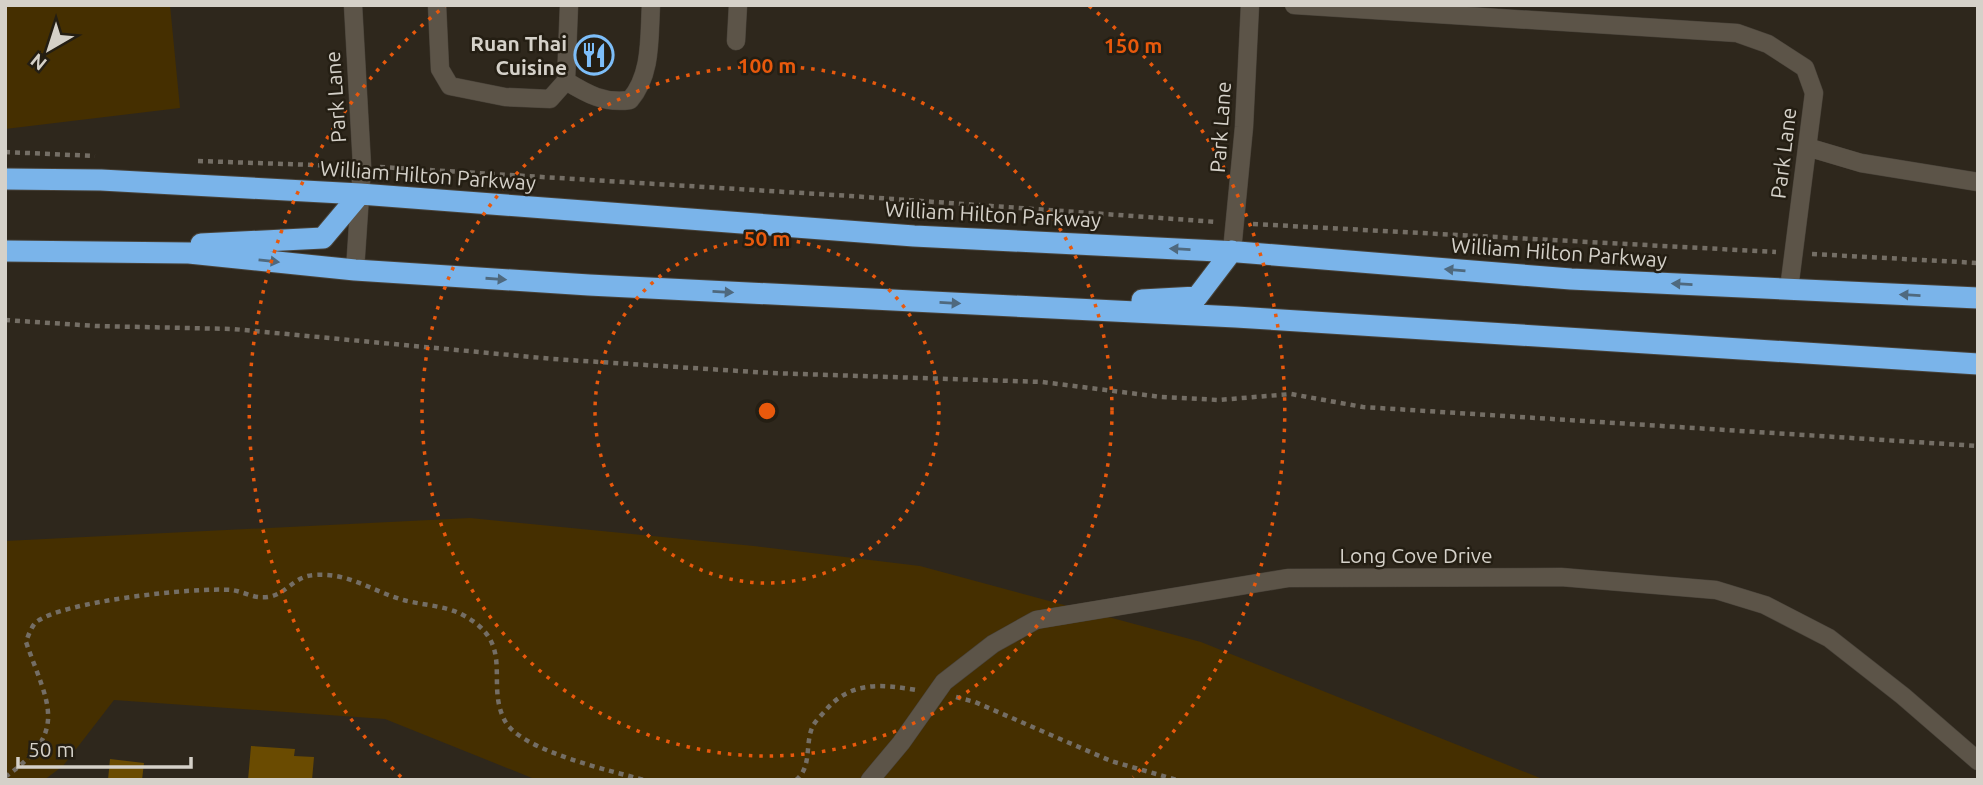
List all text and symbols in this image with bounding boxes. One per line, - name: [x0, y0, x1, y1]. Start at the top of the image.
- north arrow: [14, 14, 84, 84]
- place label: Ruan Thai Cuisine: [470, 31, 567, 79]
- text: 150 m: [1104, 33, 1162, 57]
- restaurant icon: Ruan Thai Cuisine: [573, 34, 615, 76]
- text: N: [26, 49, 51, 75]
- street label: Park Lane: [320, 50, 350, 144]
- text: 100 m: [738, 53, 796, 77]
- street label: Park Lane: [1205, 80, 1235, 174]
- street label: Park Lane: [1766, 106, 1800, 200]
- street label: William Hilton Parkway: [319, 155, 537, 195]
- street label: William Hilton Parkway: [884, 196, 1102, 232]
- text: 50 m: [744, 226, 790, 250]
- street label: William Hilton Parkway: [1450, 232, 1668, 272]
- one-way arrow: [1168, 243, 1190, 254]
- one-way arrow: [258, 256, 280, 267]
- one-way arrow: [1444, 264, 1466, 275]
- one-way arrow: [485, 274, 507, 285]
- one-way arrow: [1671, 279, 1693, 290]
- one-way arrow: [712, 286, 734, 297]
- one-way arrow: [1898, 289, 1920, 300]
- one-way arrow: [939, 297, 961, 308]
- centre of rings: [755, 399, 779, 423]
- street label: Long Cove Drive: [1339, 543, 1493, 567]
- scale bar: [18, 726, 191, 770]
- text: 50 m: [28, 737, 75, 761]

